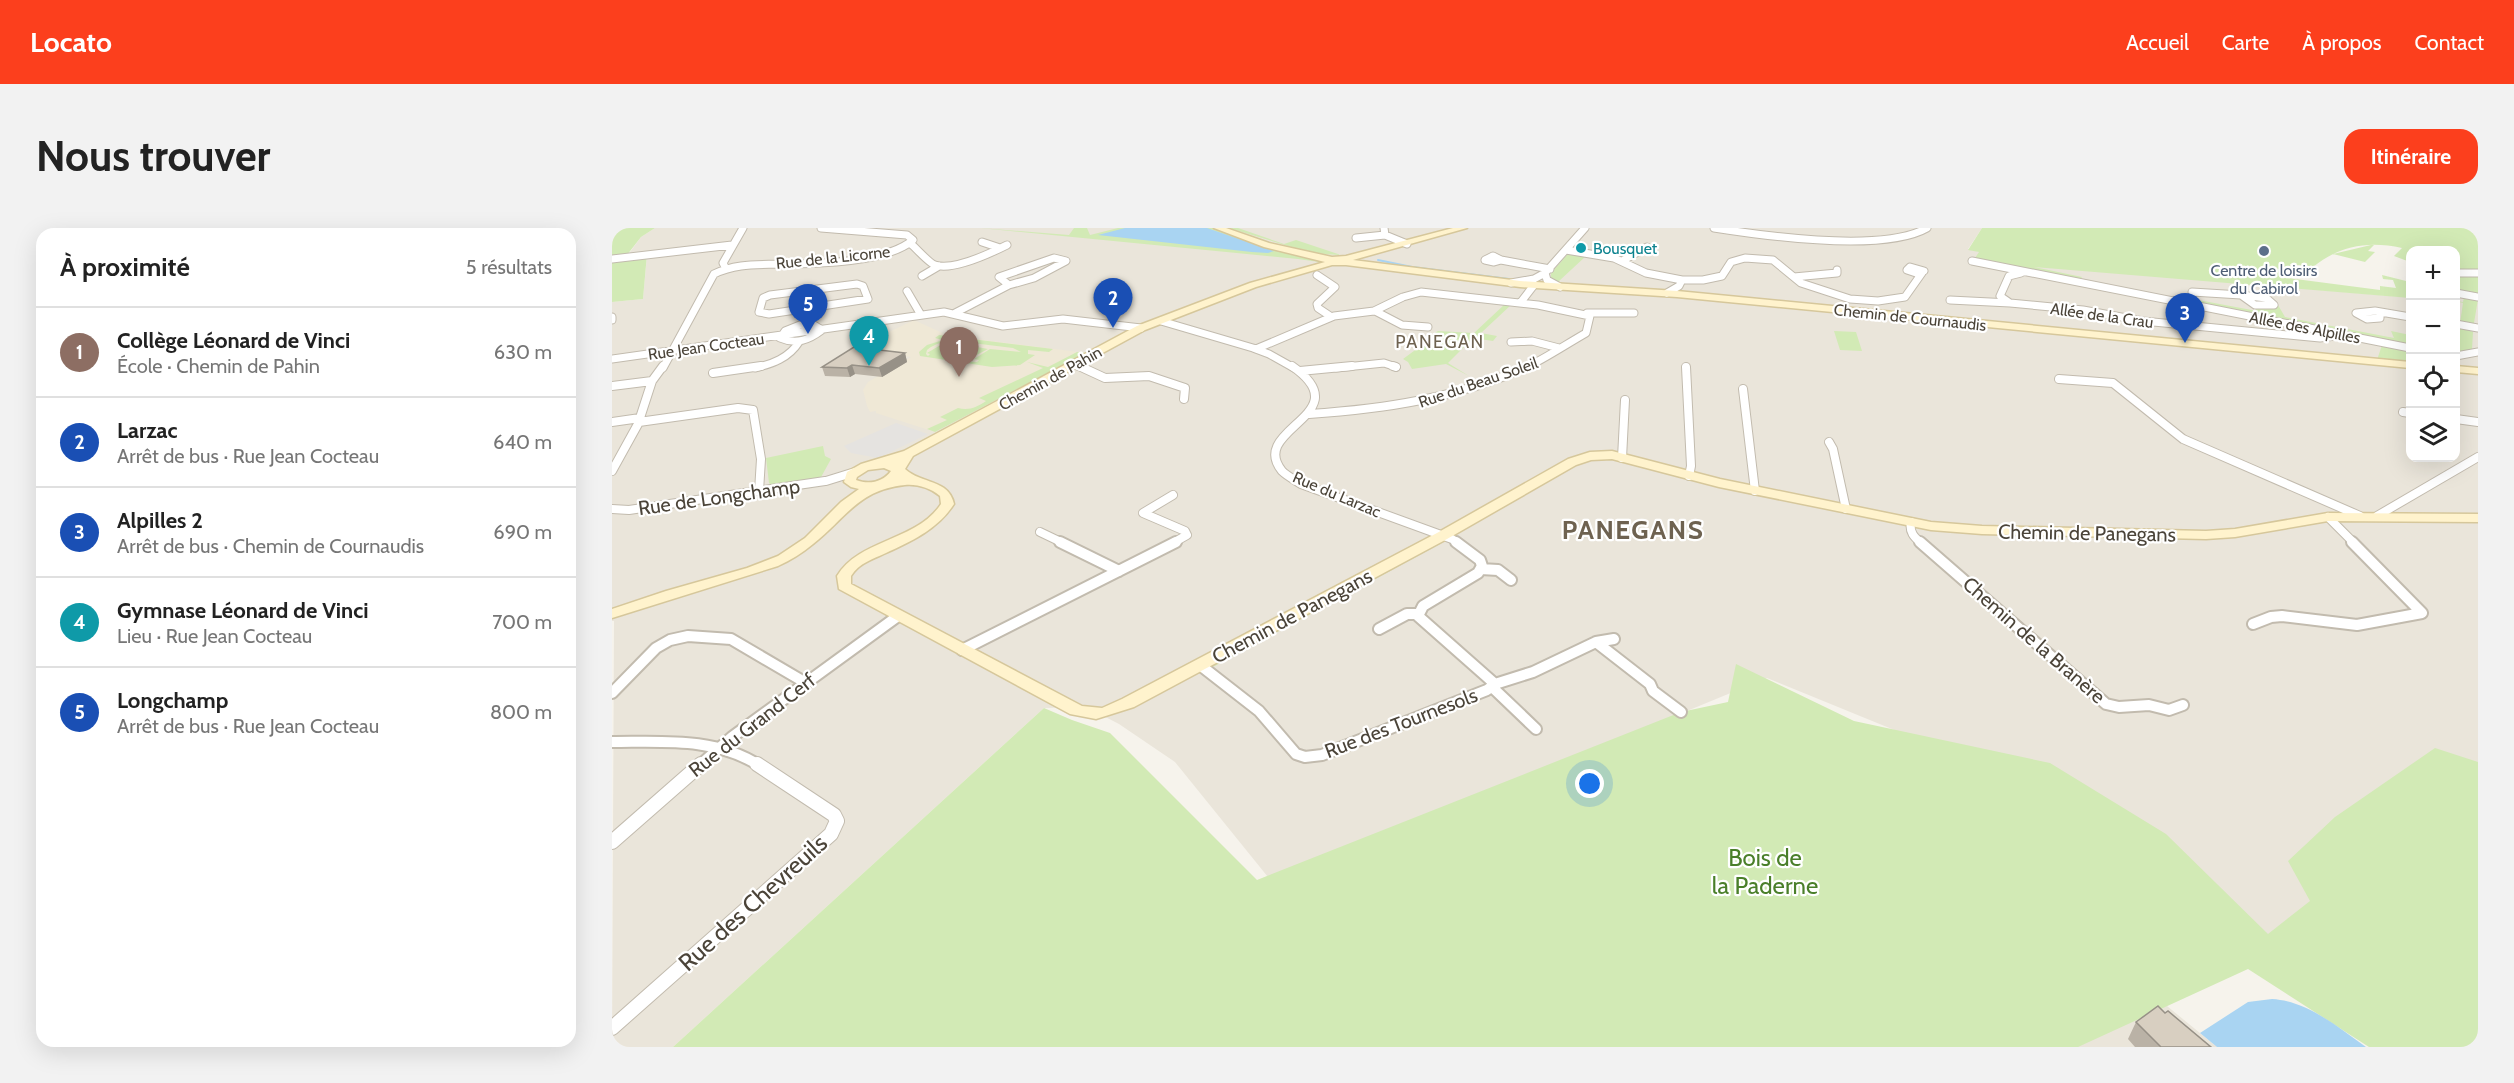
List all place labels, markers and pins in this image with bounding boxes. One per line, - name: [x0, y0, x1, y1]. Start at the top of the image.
- place label: Bousquet: [1593, 239, 1658, 258]
- marker: Bousquet: [1574, 241, 1588, 255]
- marker: Centre de loisirs du Cabirol: [2257, 244, 2271, 258]
- place label: Centre de loisirs du Cabirol: [2211, 261, 2318, 298]
- pin: 2: [1094, 279, 1132, 328]
- pin: 5: [788, 285, 828, 334]
- pin: 3: [2166, 294, 2204, 343]
- pin: 4: [850, 316, 888, 366]
- pin: 1: [940, 328, 978, 377]

